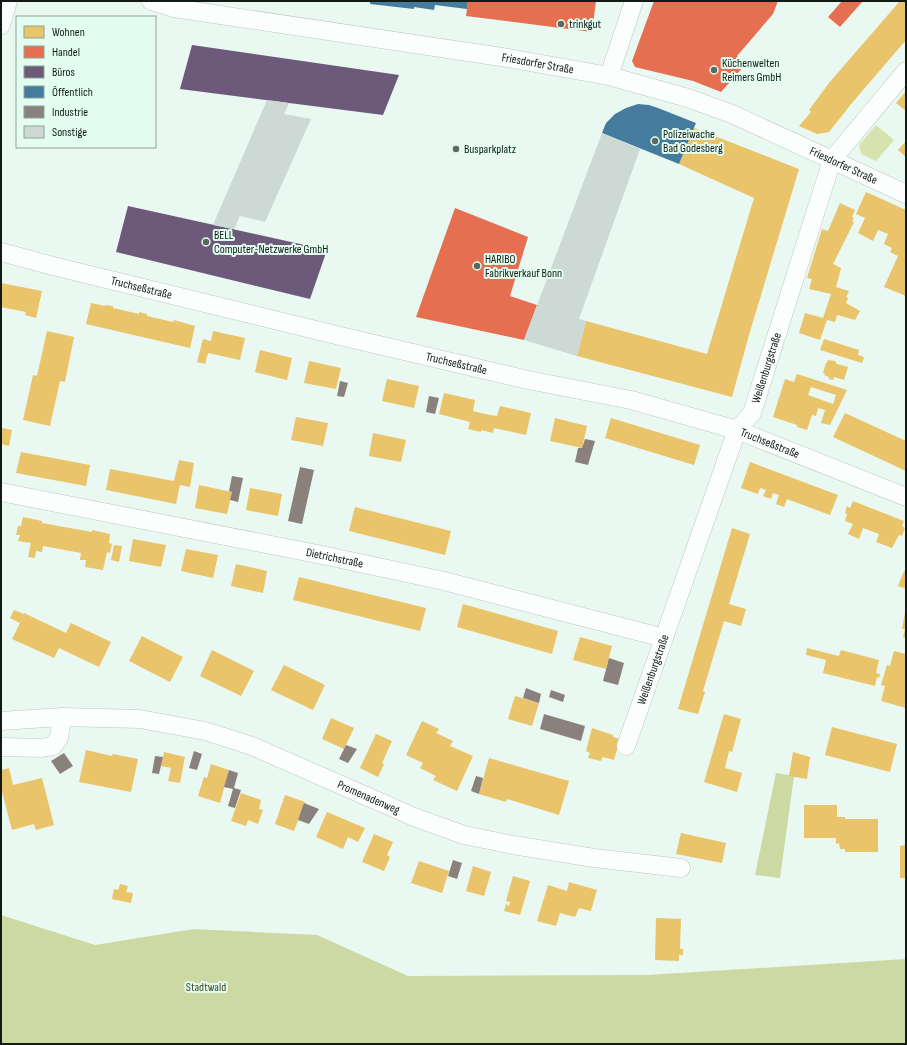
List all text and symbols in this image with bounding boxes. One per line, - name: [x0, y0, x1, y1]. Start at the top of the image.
- legend: [16, 16, 156, 148]
- place label: trinkgut: [569, 17, 602, 32]
- marker: trinkgut: [556, 19, 566, 29]
- text: Wohnen: [52, 25, 85, 40]
- text: Handel: [52, 45, 80, 60]
- street label: Friesdorfer Straße: [501, 50, 575, 78]
- place label: Küchenwelten Reimers GmbH: [722, 56, 781, 85]
- text: Büros: [52, 65, 75, 80]
- marker: Küchenwelten Reimers GmbH: [709, 65, 719, 75]
- text: Öffentlich: [52, 85, 93, 100]
- text: Industrie: [52, 105, 88, 120]
- text: Sonstige: [52, 125, 87, 140]
- place label: Polizeiwache Bad Godesberg: [663, 127, 723, 156]
- marker: Polizeiwache Bad Godesberg: [650, 136, 660, 146]
- place label: Busparkplatz: [464, 142, 517, 157]
- marker: Busparkplatz: [451, 144, 461, 154]
- street label: Friesdorfer Straße: [807, 144, 880, 188]
- place label: BELL Computer-Netzwerke GmbH: [214, 228, 328, 257]
- marker: BELL Computer-Netzwerke GmbH: [201, 237, 211, 247]
- place label: HARIBO Fabrikverkauf Bonn: [485, 252, 562, 281]
- marker: HARIBO Fabrikverkauf Bonn: [472, 261, 482, 271]
- street label: Truchseßstraße: [109, 273, 174, 303]
- street label: Weißenburgstraße: [749, 331, 785, 405]
- street label: Truchseßstraße: [424, 349, 489, 378]
- street label: Truchseßstraße: [738, 425, 802, 462]
- street label: Dietrichstraße: [305, 545, 365, 572]
- street label: Weißenburgstraße: [634, 632, 673, 707]
- street label: Promenadenweg: [335, 777, 402, 818]
- park label: Stadtwald: [186, 980, 226, 995]

